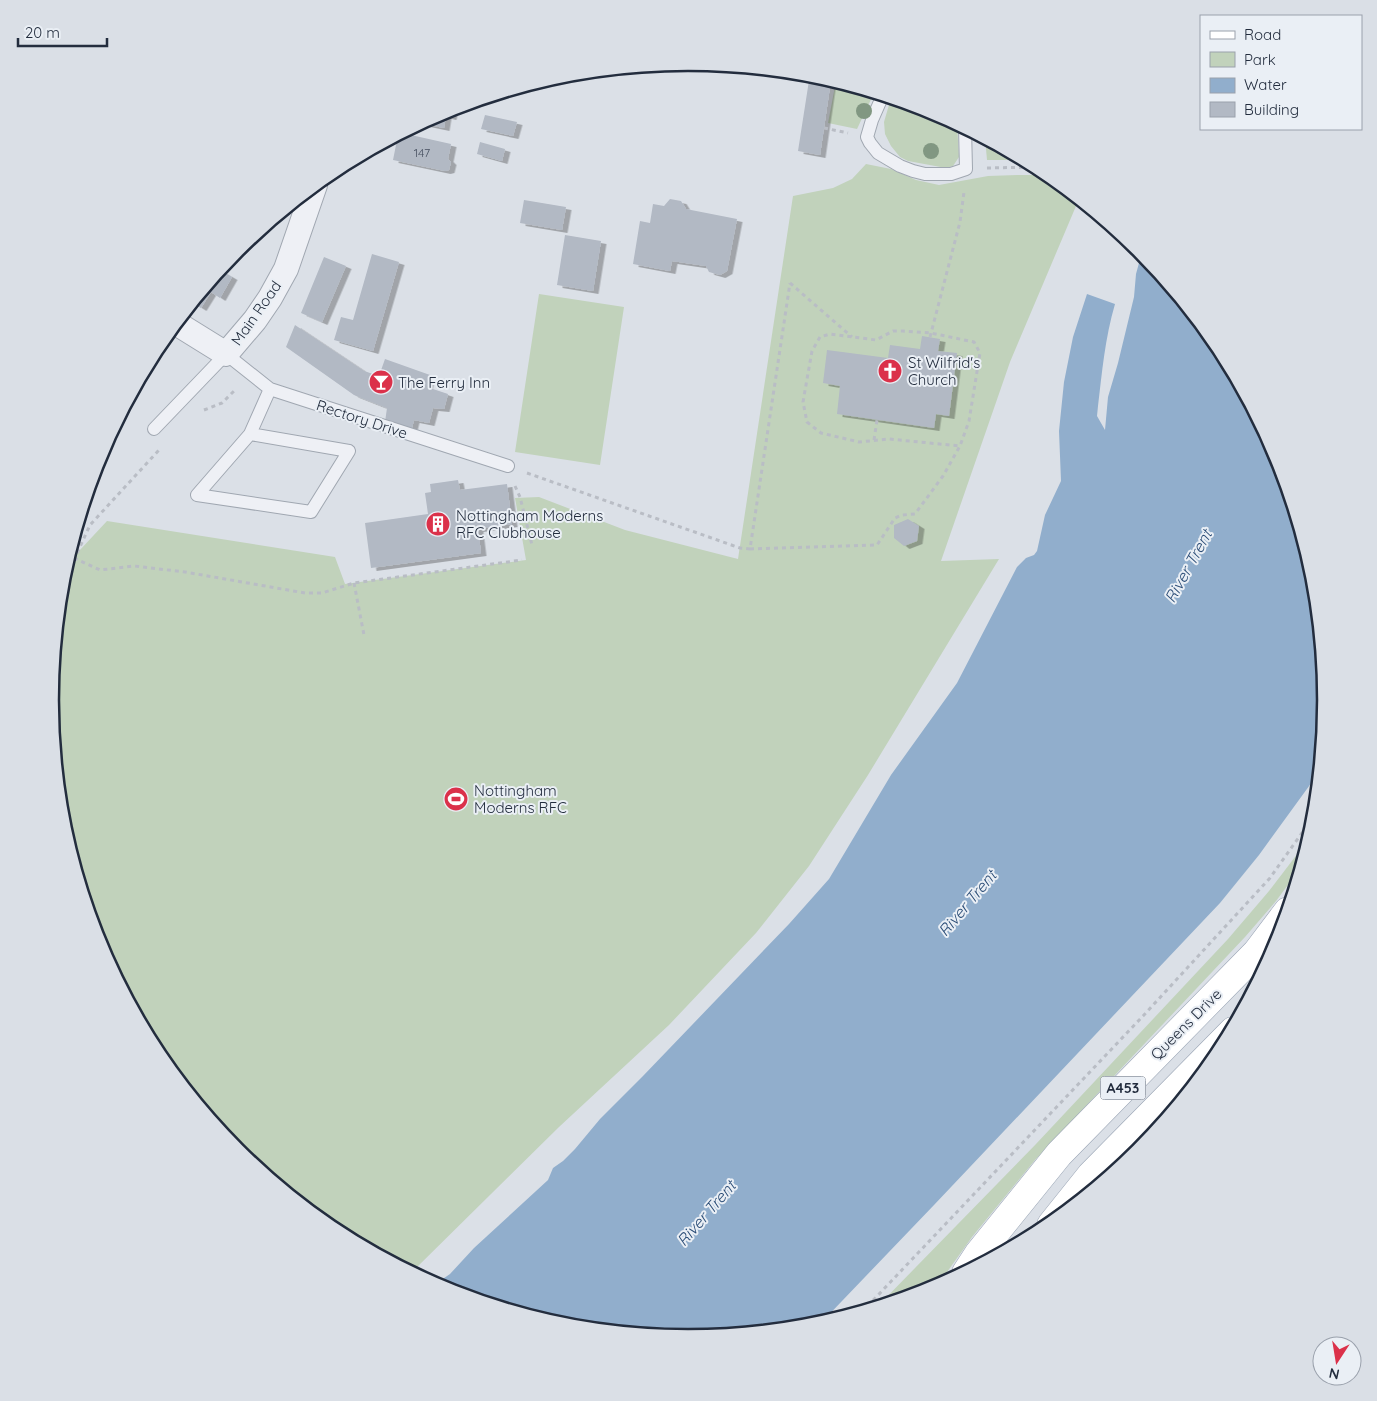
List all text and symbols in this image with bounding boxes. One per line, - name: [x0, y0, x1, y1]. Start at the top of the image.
- scale bar: [18, 15, 106, 47]
- legend: [1200, 15, 1362, 130]
- text: 20 m: [25, 23, 60, 42]
- text: Road: [1244, 25, 1281, 44]
- text: Park: [1244, 50, 1276, 69]
- text: Water: [1244, 75, 1287, 94]
- text: Building: [1244, 100, 1299, 119]
- house number: 147: [414, 145, 430, 160]
- street label: Main Road: [227, 277, 285, 349]
- place label: St Wilfrid's Church: [908, 353, 980, 389]
- church icon: St Wilfrid's Church: [877, 358, 903, 384]
- bar icon: The Ferry Inn: [368, 369, 394, 395]
- place label: The Ferry Inn: [398, 373, 490, 392]
- street label: Rectory Drive: [314, 395, 410, 443]
- place label: Nottingham Moderns RFC Clubhouse: [456, 506, 603, 542]
- building icon: Nottingham Moderns RFC Clubhouse: [425, 511, 451, 537]
- water label: River Trent: [1160, 525, 1217, 606]
- place label: Nottingham Moderns RFC: [474, 781, 567, 817]
- sports icon: Nottingham Moderns RFC: [443, 786, 469, 812]
- water label: River Trent: [934, 865, 1001, 940]
- street label: Queens Drive: [1146, 984, 1226, 1064]
- road number: A453: [1100, 1076, 1146, 1100]
- water label: River Trent: [672, 1175, 741, 1250]
- north arrow: [1312, 1336, 1362, 1386]
- text: N: [1327, 1364, 1341, 1384]

